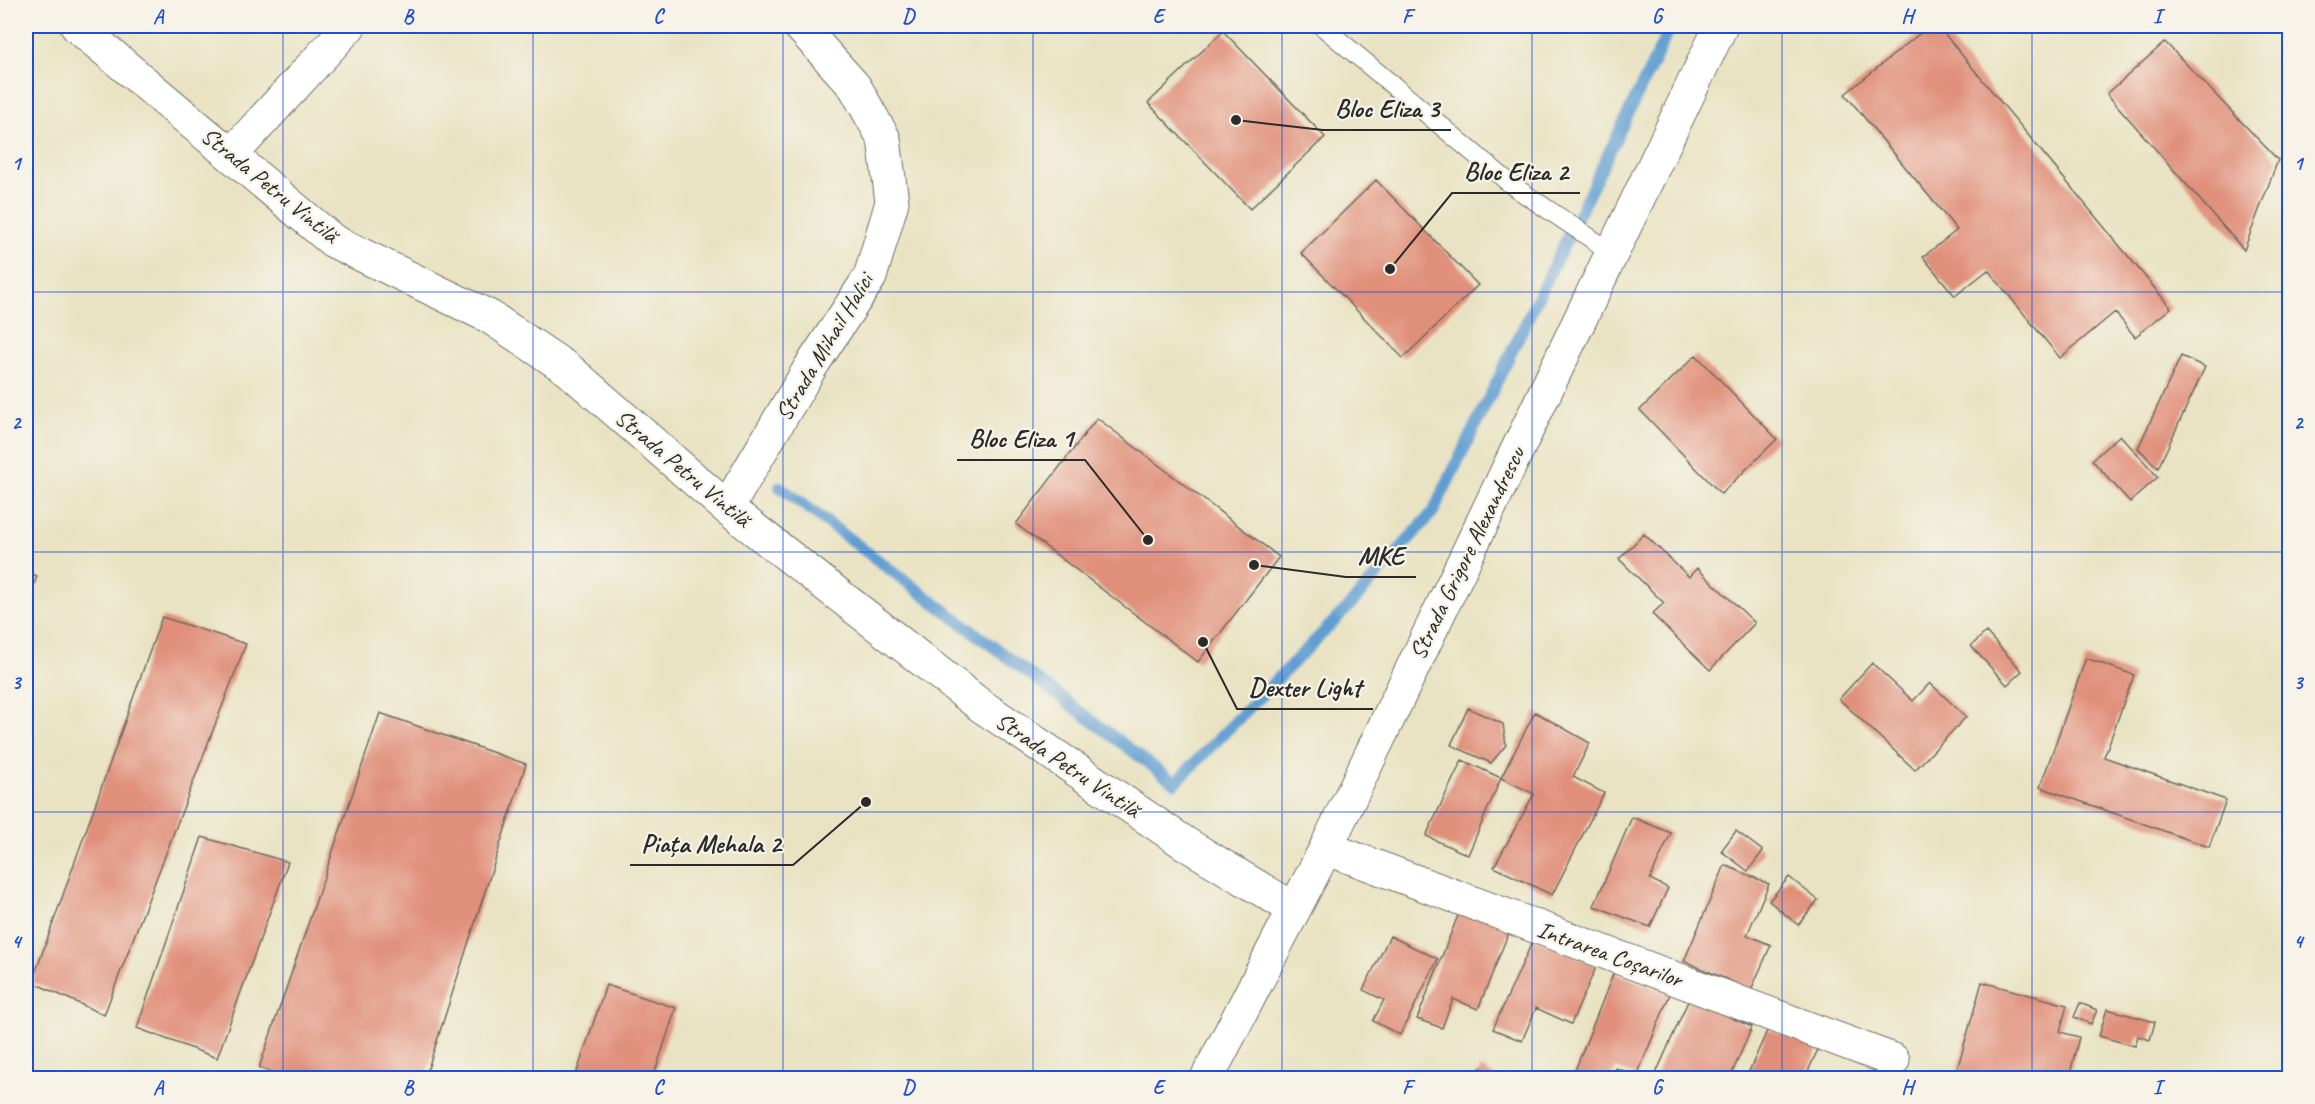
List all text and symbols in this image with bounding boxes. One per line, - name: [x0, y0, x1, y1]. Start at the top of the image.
- text: A: [153, 4, 165, 29]
- text: B: [403, 4, 415, 29]
- text: C: [653, 4, 665, 29]
- text: D: [902, 4, 916, 29]
- text: E: [1153, 4, 1167, 29]
- text: F: [1402, 4, 1416, 29]
- text: G: [1652, 4, 1665, 29]
- text: H: [1901, 4, 1916, 29]
- text: I: [2153, 4, 2166, 29]
- callout: Bloc Eliza 3: [1323, 86, 1451, 130]
- text: Bloc Eliza 3: [1335, 92, 1441, 125]
- street label: Strada Petru Vintilă: [195, 120, 347, 251]
- callout: Bloc Eliza 2: [1452, 149, 1580, 193]
- text: 1: [12, 151, 23, 176]
- text: 1: [2294, 151, 2305, 176]
- text: Bloc Eliza 2: [1464, 155, 1570, 188]
- street label: Strada Mihail Halici: [768, 266, 881, 426]
- street label: Strada Petru Vintilă: [609, 402, 759, 535]
- text: 2: [12, 410, 23, 435]
- text: 2: [2294, 410, 2305, 435]
- callout: Bloc Eliza 1: [957, 416, 1085, 460]
- text: Bloc Eliza 1: [969, 422, 1076, 455]
- street label: Strada Grigore Alexandrescu: [1402, 440, 1532, 664]
- callout: MKE: [1346, 533, 1416, 577]
- text: MKE: [1358, 539, 1408, 572]
- callout: Dexter Light: [1237, 665, 1373, 709]
- text: 3: [12, 670, 23, 695]
- text: 3: [2294, 670, 2305, 695]
- text: Dexter Light: [1249, 671, 1366, 704]
- street label: Strada Petru Vintilă: [990, 706, 1148, 826]
- callout: Piața Mehala 2: [630, 821, 793, 865]
- text: Piața Mehala 2: [641, 827, 783, 860]
- street label: Intrarea Coșarilor: [1533, 914, 1689, 995]
- text: 4: [12, 929, 24, 954]
- text: 4: [2294, 929, 2306, 954]
- text: A: [153, 1075, 165, 1100]
- text: B: [403, 1075, 415, 1100]
- text: C: [653, 1075, 665, 1100]
- text: D: [902, 1075, 916, 1100]
- text: E: [1153, 1075, 1167, 1100]
- text: F: [1402, 1075, 1416, 1100]
- text: G: [1652, 1075, 1665, 1100]
- text: H: [1901, 1075, 1916, 1100]
- text: I: [2153, 1075, 2166, 1100]

